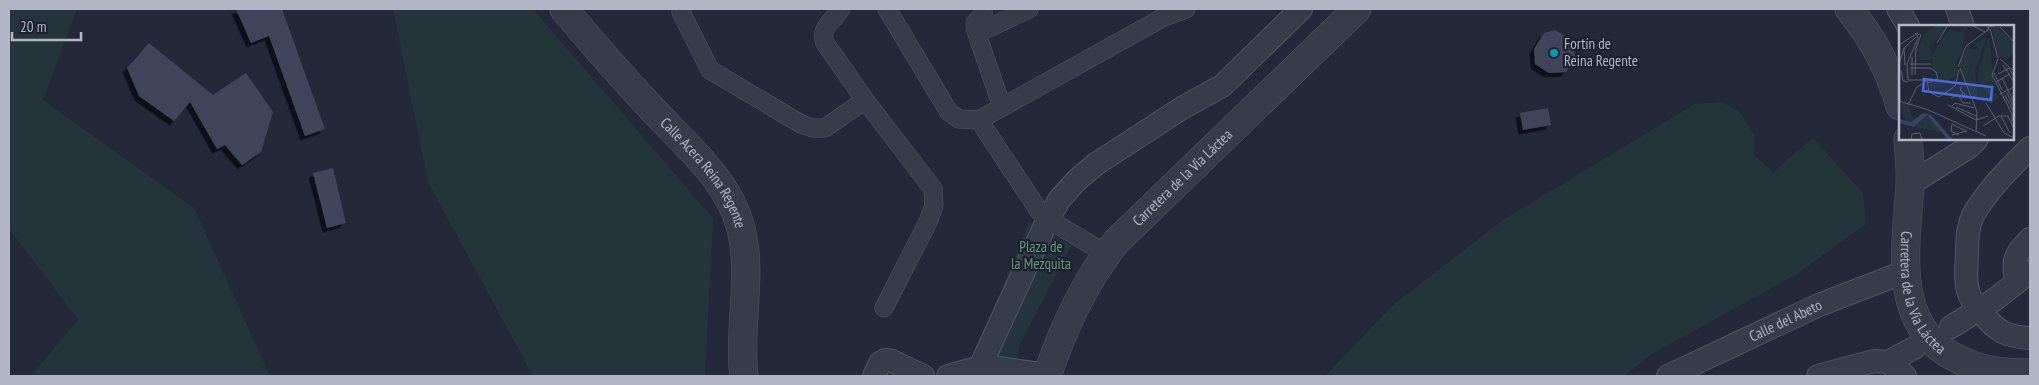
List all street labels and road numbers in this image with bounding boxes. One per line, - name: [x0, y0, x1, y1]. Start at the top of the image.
- street label: Calle Acera Reina Regente: [656, 113, 750, 230]
- street label: Carretera de la Vía Láctea: [1128, 125, 1236, 230]
- street label: Carretera de la Vía Láctea: [1897, 230, 1950, 358]
- street label: Calle del Abeto: [1746, 295, 1825, 346]

